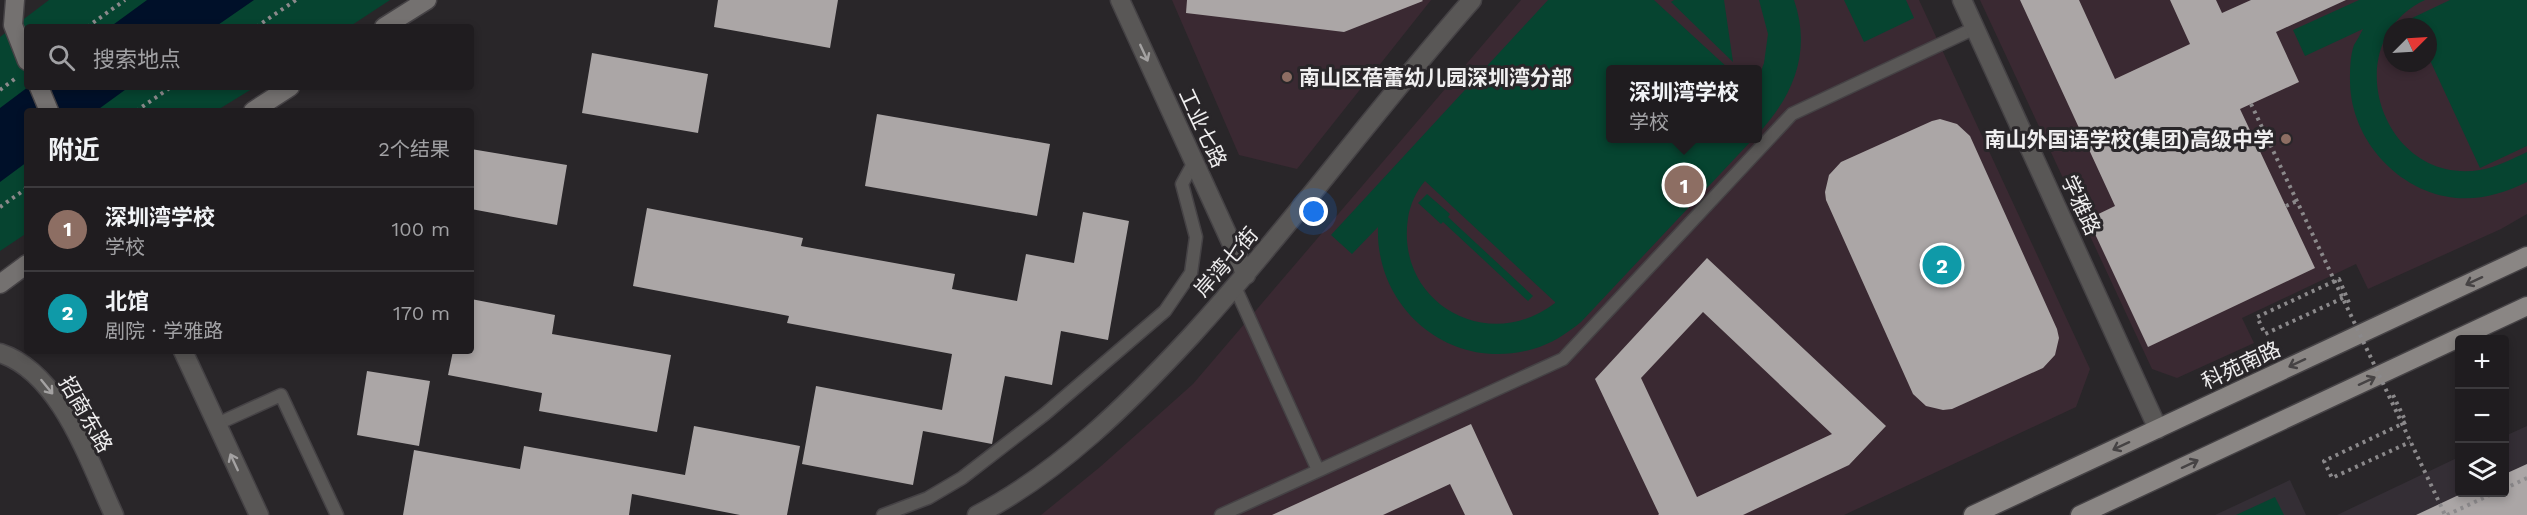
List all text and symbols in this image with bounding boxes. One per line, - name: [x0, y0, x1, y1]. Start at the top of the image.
- north arrow: [2383, 18, 2437, 72]
- search box: [24, 24, 474, 90]
- icon: search: [45, 41, 78, 74]
- one-way arrow: [1139, 44, 1151, 62]
- text: 搜索地点: [93, 47, 181, 72]
- place label: 南山区蓓蕾幼儿园深圳湾分部: [1299, 65, 1572, 90]
- popup: [1606, 65, 1762, 143]
- marker: 南山区蓓蕾幼儿园深圳湾分部: [1280, 70, 1294, 84]
- text: 深圳湾学校: [1629, 80, 1739, 105]
- street label: 工业七路: [1174, 85, 1232, 171]
- text: 学校: [1629, 110, 1669, 134]
- place label: 南山外国语学校(集团)高级中学: [1985, 127, 2274, 152]
- marker: 南山外国语学校(集团)高级中学: [2279, 132, 2293, 146]
- text: 附近: [48, 135, 100, 165]
- text: 2个结果: [378, 137, 450, 161]
- pin: 1: [1664, 162, 1704, 207]
- street label: 学雅路: [2056, 171, 2106, 239]
- your location: [1299, 197, 1328, 226]
- text: 深圳湾学校: [105, 205, 215, 230]
- text: 1: [63, 217, 72, 241]
- text: 100 m: [391, 217, 450, 241]
- street label: 岸湾七街: [1189, 222, 1263, 302]
- text: 学校: [105, 235, 145, 259]
- pin: 2: [1922, 242, 1962, 288]
- one-way arrow: [2466, 275, 2484, 287]
- text: 北馆: [105, 289, 149, 314]
- text: 2: [62, 301, 73, 325]
- text: 170 m: [393, 301, 450, 325]
- text: 剧院 · 学雅路: [105, 319, 223, 343]
- map controls: [2455, 335, 2509, 497]
- button: +: [2455, 335, 2509, 389]
- street label: 科苑南路: [2198, 336, 2284, 394]
- one-way arrow: [2289, 358, 2307, 370]
- street label: 招商东路: [54, 371, 118, 457]
- one-way arrow: [2357, 374, 2375, 386]
- one-way arrow: [40, 378, 53, 394]
- button: −: [2455, 389, 2509, 443]
- one-way arrow: [2112, 441, 2130, 452]
- button: layers: [2455, 443, 2509, 497]
- one-way arrow: [228, 453, 240, 471]
- one-way arrow: [2181, 457, 2199, 469]

